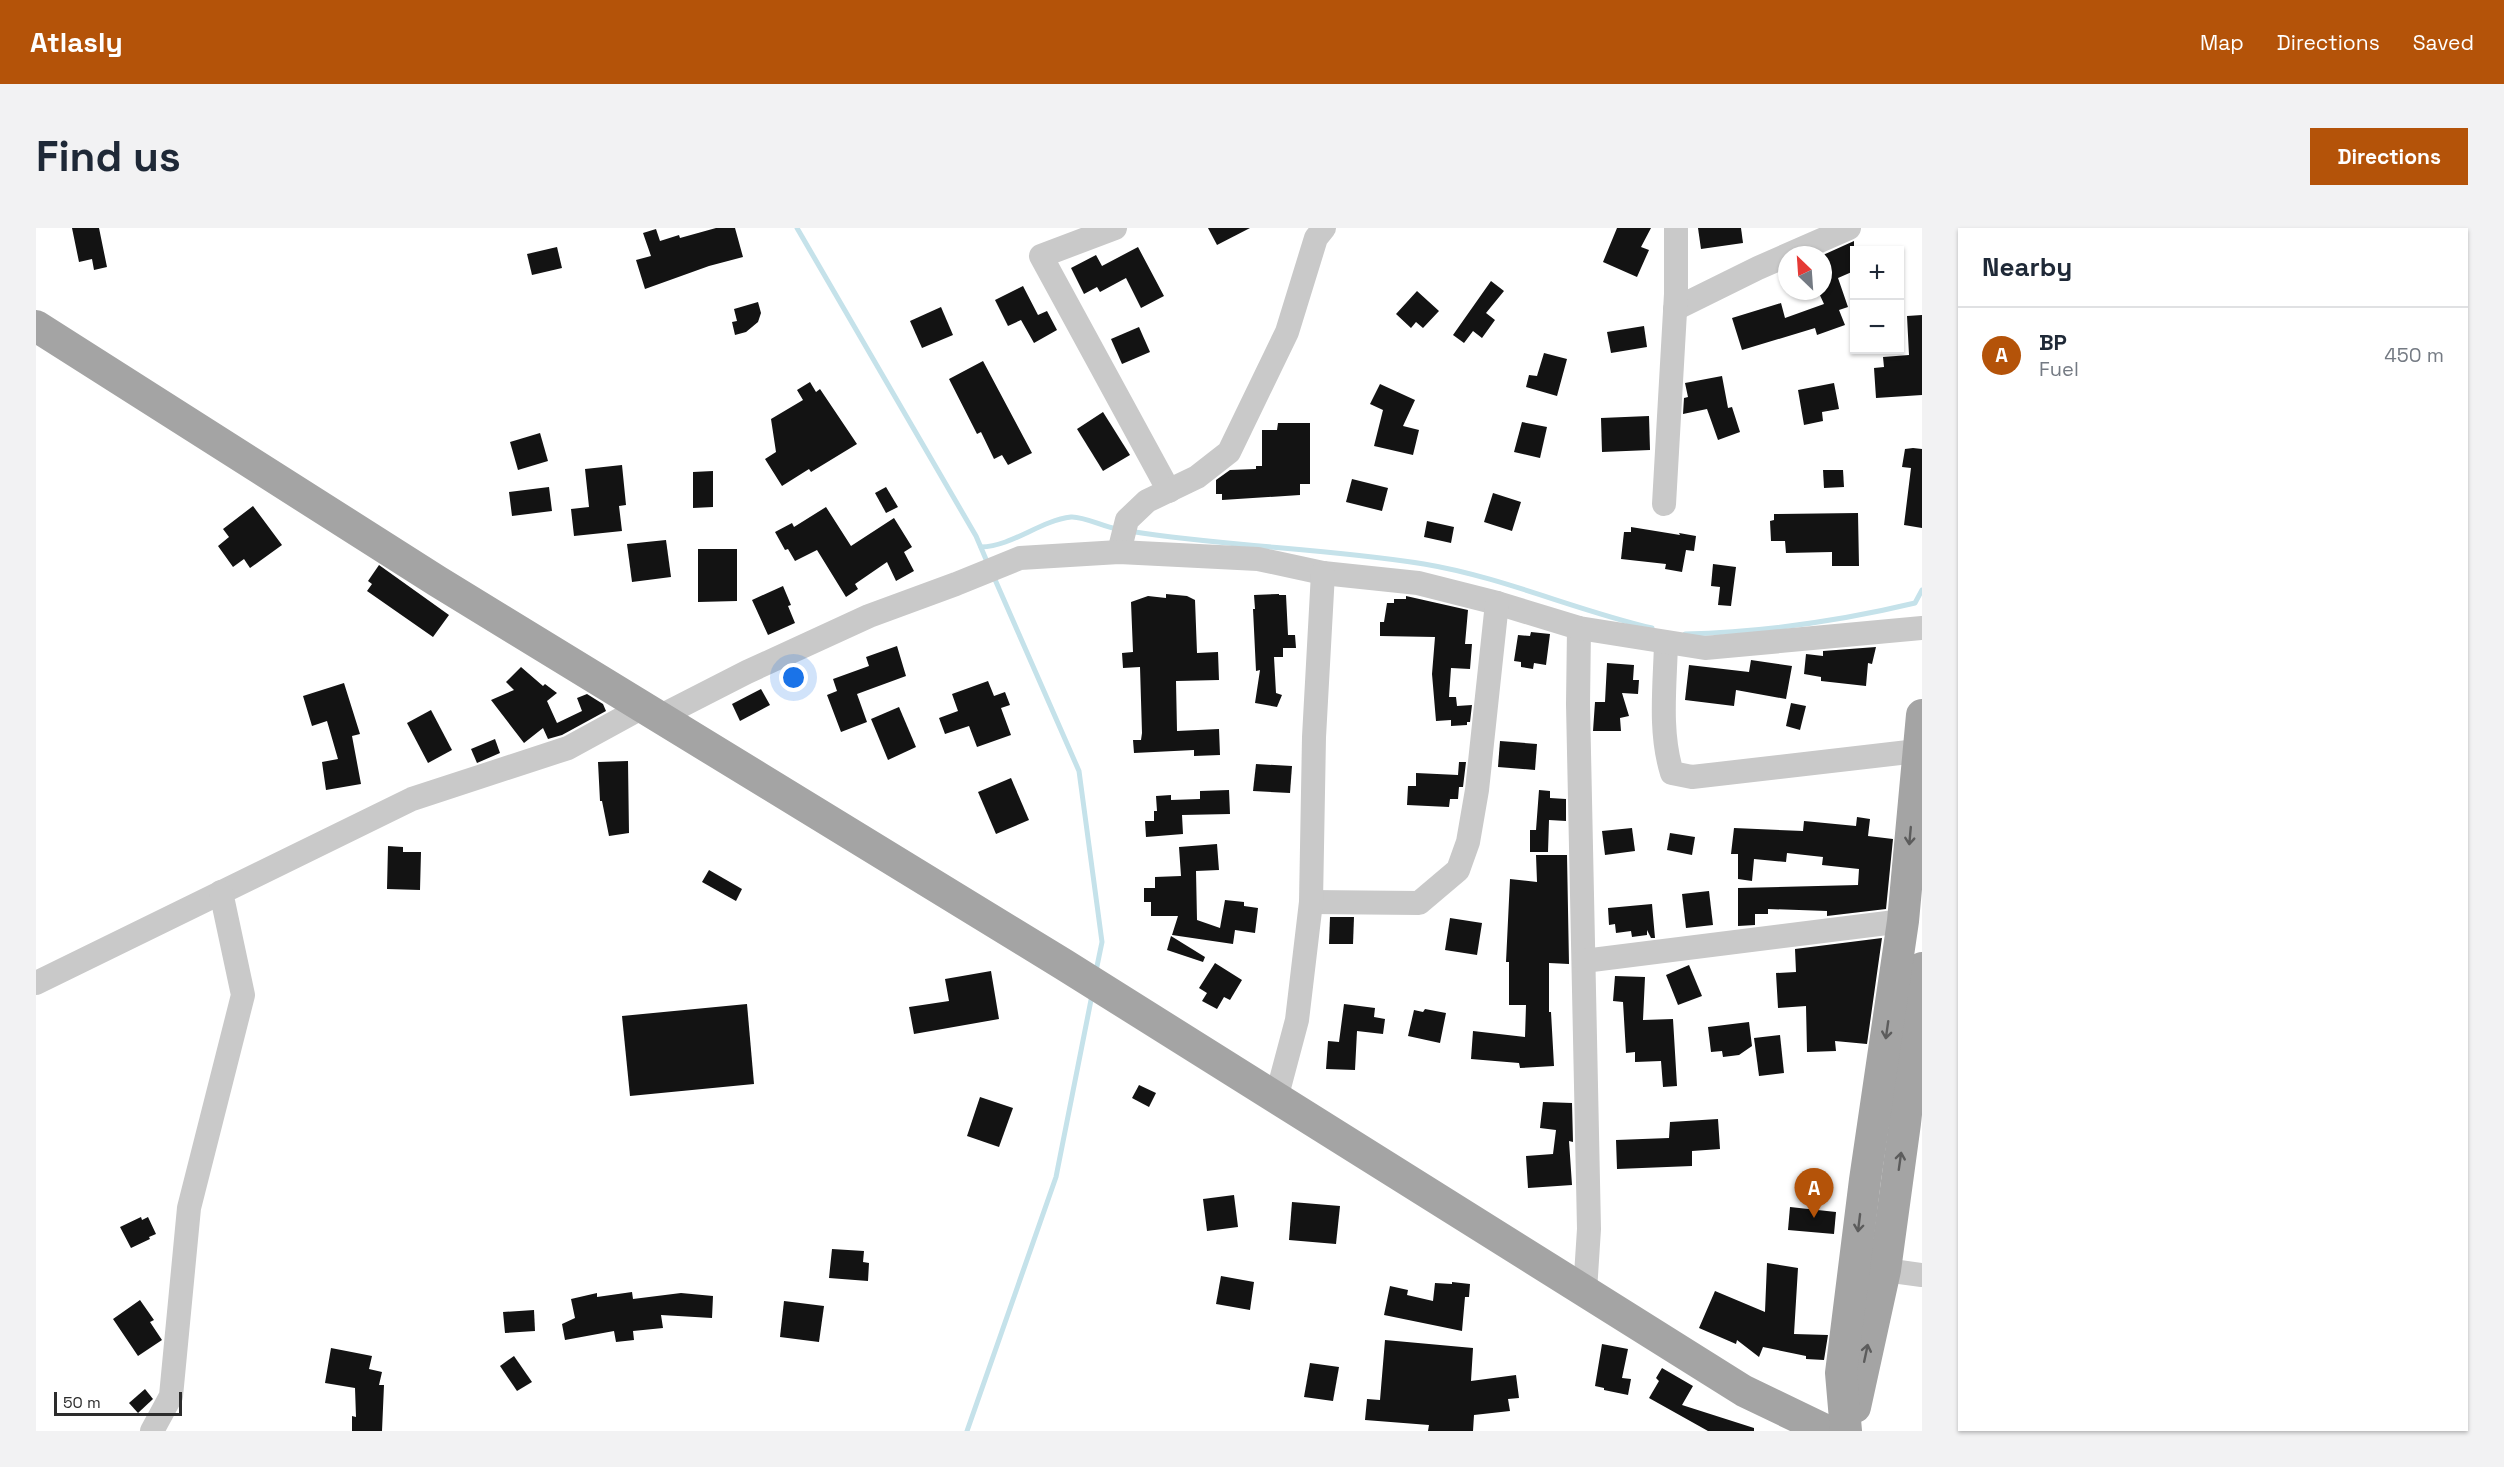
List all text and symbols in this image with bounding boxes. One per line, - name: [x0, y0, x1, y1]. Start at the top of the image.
- text: Atlasly: [30, 24, 123, 60]
- text: Map: [2200, 29, 2244, 56]
- text: Directions: [2277, 29, 2380, 56]
- text: Saved: [2413, 29, 2474, 56]
- button: Directions: [2310, 128, 2468, 185]
- text: Find us: [36, 130, 181, 183]
- north arrow: [1778, 246, 1832, 300]
- map controls: [1850, 246, 1904, 354]
- button: +: [1850, 246, 1904, 300]
- text: Nearby: [1982, 250, 2072, 284]
- button: −: [1850, 300, 1904, 354]
- text: BP: [2039, 328, 2067, 356]
- text: A: [1995, 342, 2008, 368]
- text: 450 m: [2384, 342, 2444, 368]
- text: Fuel: [2039, 356, 2079, 382]
- your location: [779, 663, 808, 692]
- one-way arrow: [1904, 826, 1915, 846]
- one-way arrow: [1881, 1020, 1892, 1039]
- one-way arrow: [1894, 1152, 1905, 1172]
- pin: A: [1794, 1168, 1834, 1218]
- one-way arrow: [1854, 1213, 1865, 1232]
- one-way arrow: [1861, 1344, 1873, 1363]
- scale bar: [54, 1389, 182, 1416]
- text: 50 m: [63, 1392, 101, 1413]

